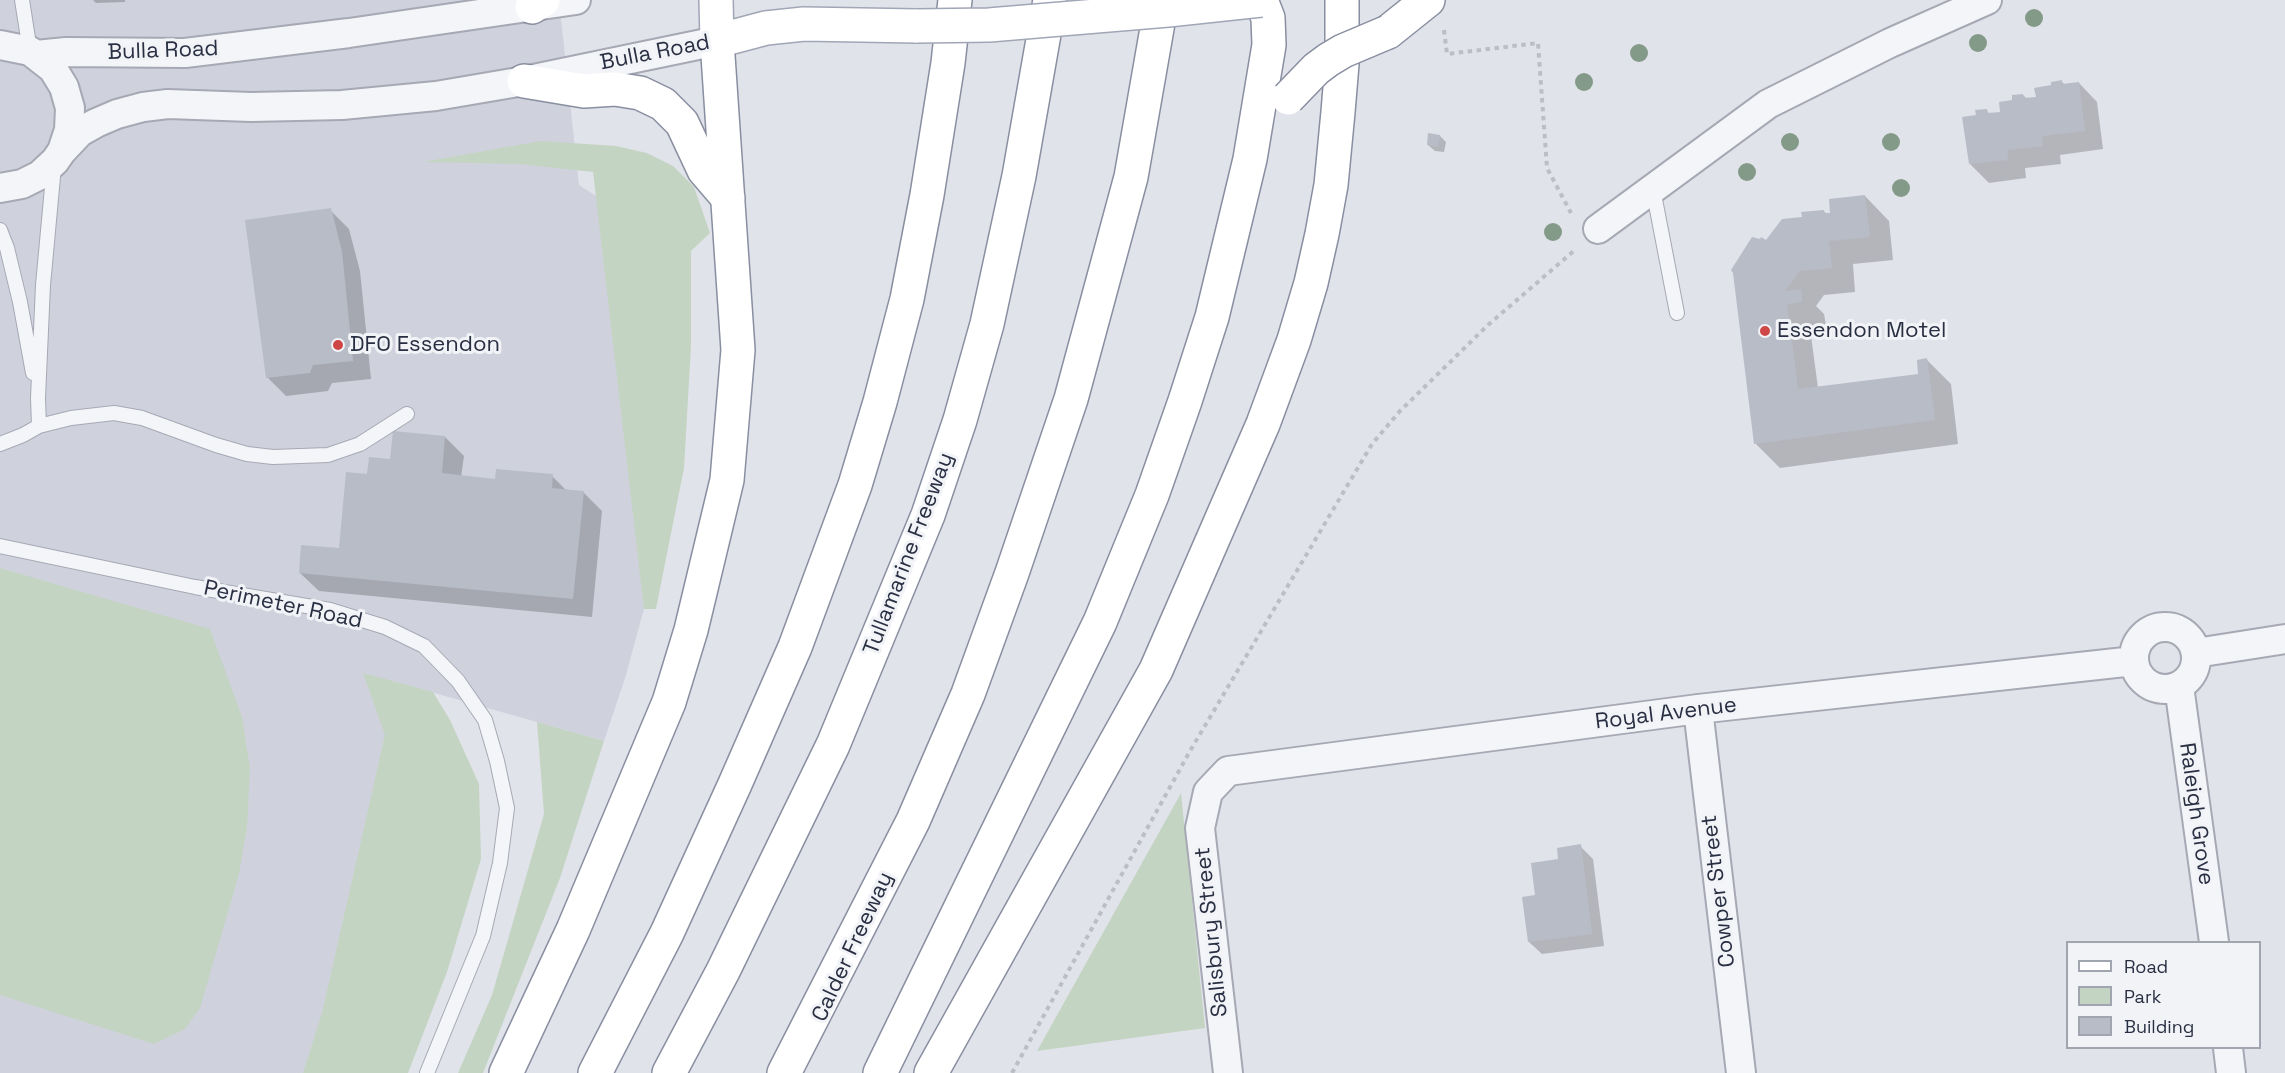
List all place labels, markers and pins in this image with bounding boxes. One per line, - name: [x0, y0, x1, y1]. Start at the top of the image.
- place label: Essendon Motel: [1777, 318, 1946, 344]
- marker: Essendon Motel: [1758, 324, 1772, 338]
- place label: DFO Essendon: [350, 332, 500, 358]
- marker: DFO Essendon: [331, 338, 345, 352]

